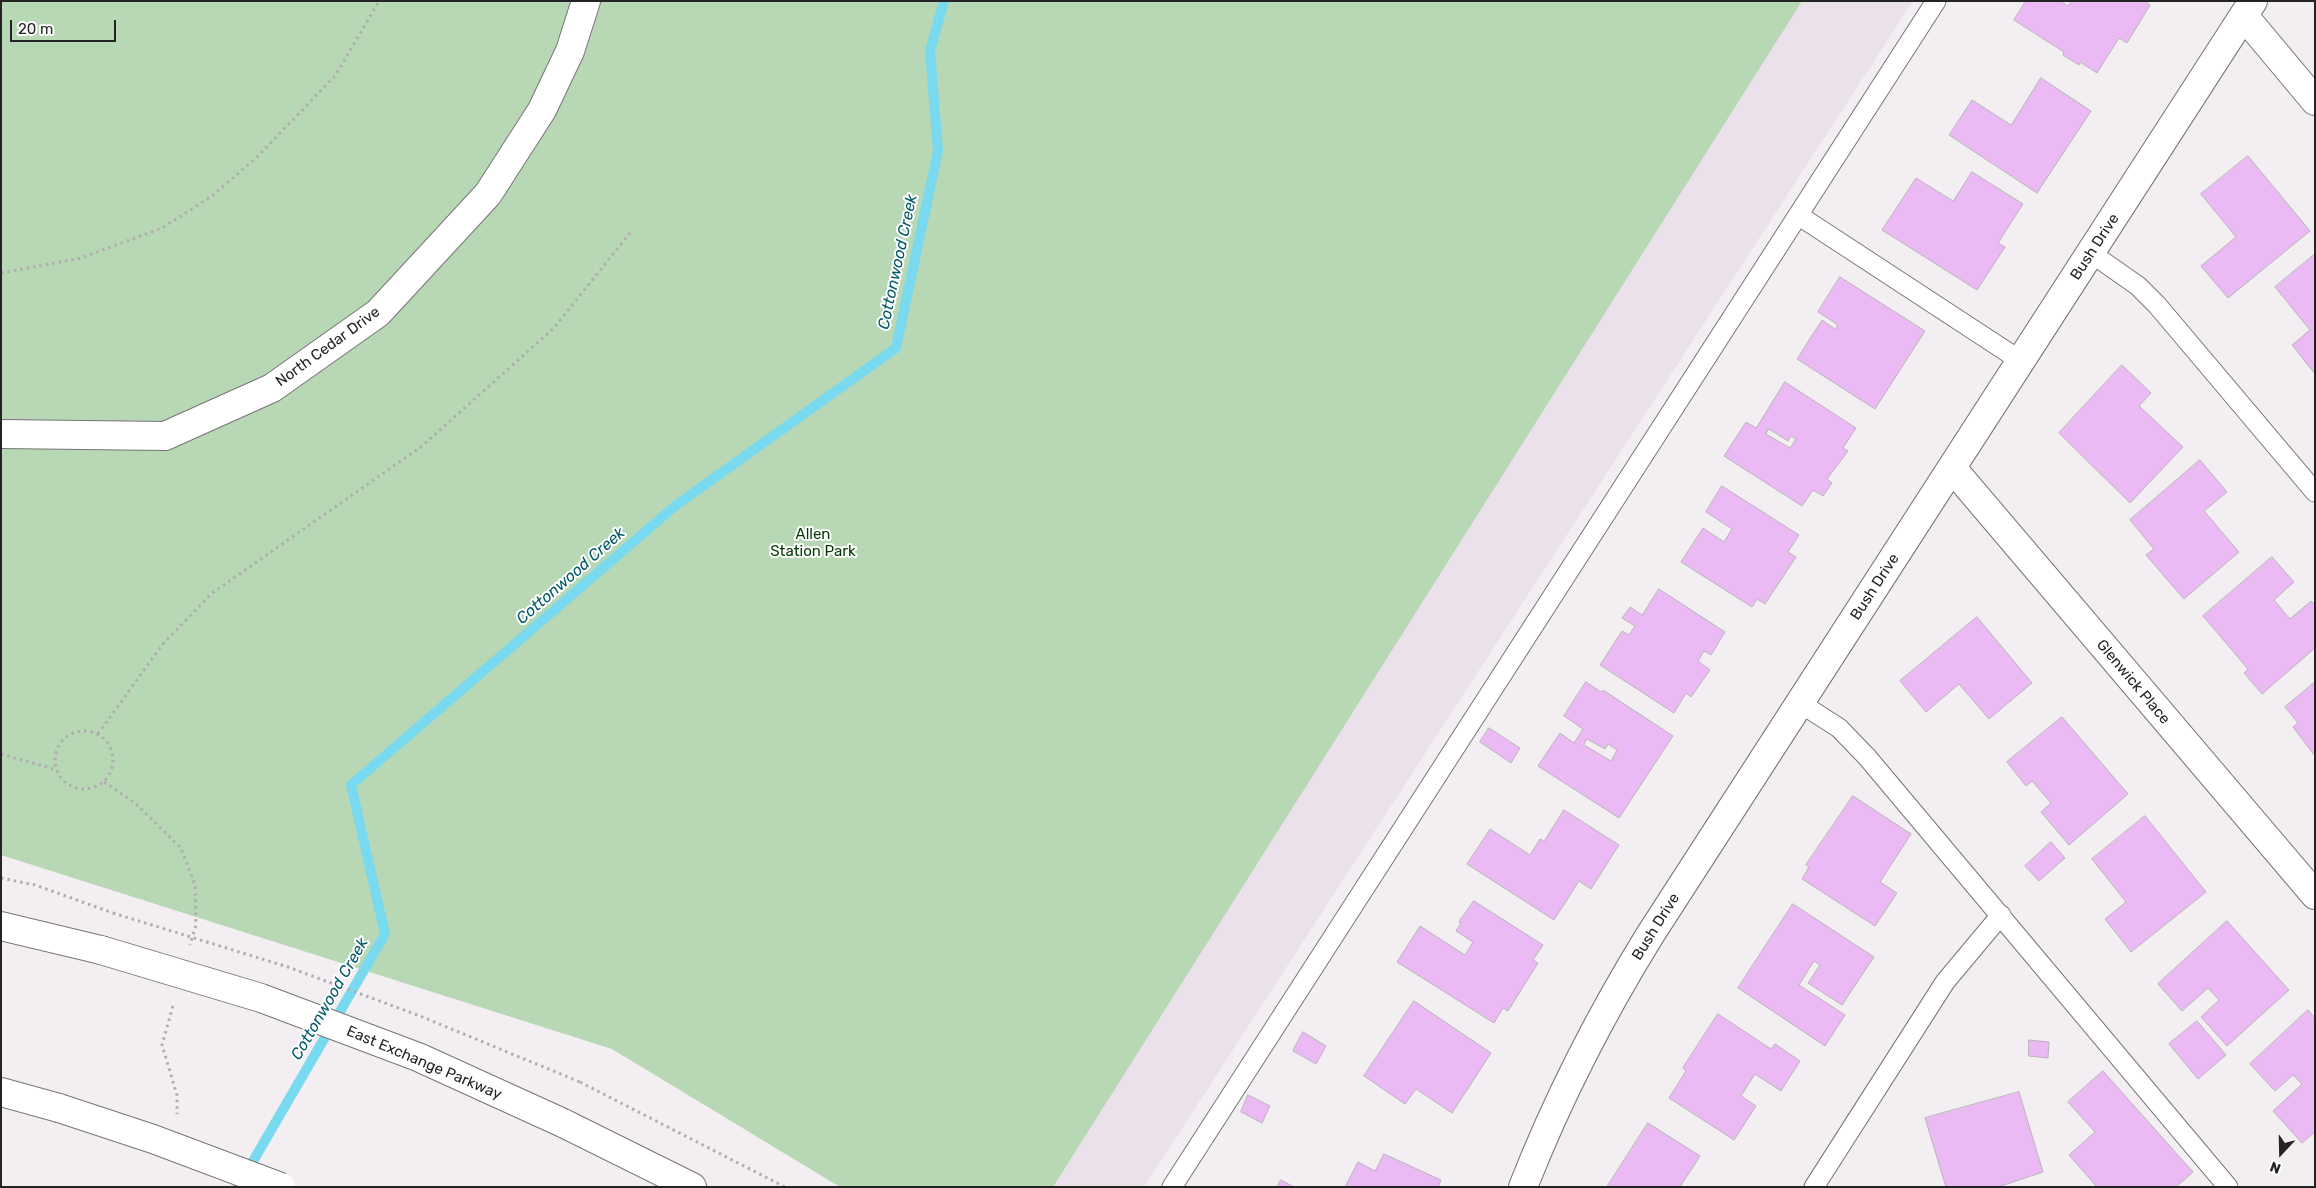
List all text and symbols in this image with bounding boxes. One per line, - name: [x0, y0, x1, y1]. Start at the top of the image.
- scale bar: [12, 10, 119, 42]
- text: 20 m: [18, 20, 53, 38]
- water label: Cottonwood Creek: [874, 193, 922, 331]
- street label: Bush Drive: [2067, 210, 2123, 284]
- street label: North Cedar Drive: [272, 303, 384, 391]
- water label: Cottonwood Creek: [513, 524, 629, 628]
- park label: Allen Station Park: [770, 526, 856, 561]
- street label: Bush Drive: [1847, 550, 1903, 624]
- street label: Glenwick Place: [2092, 636, 2174, 728]
- street label: Bush Drive: [1628, 890, 1684, 964]
- water label: Cottonwood Creek: [287, 935, 373, 1063]
- street label: East Exchange Parkway: [344, 1022, 504, 1104]
- north arrow: [2256, 1128, 2306, 1178]
- text: N: [2268, 1158, 2283, 1177]

